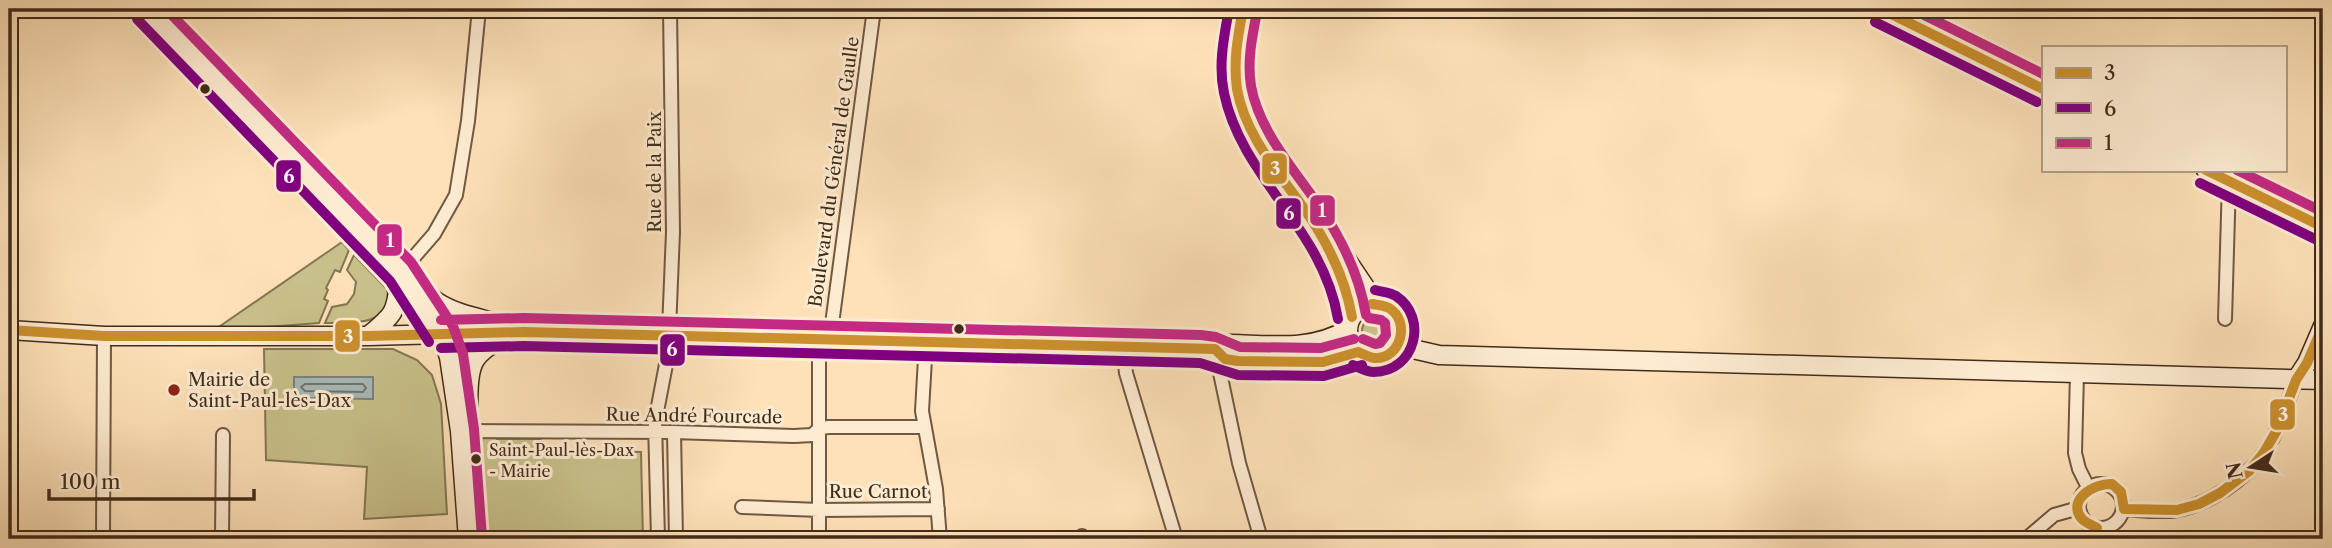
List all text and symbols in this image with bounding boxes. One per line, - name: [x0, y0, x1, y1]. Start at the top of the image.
- street label: Boulevard du Général de Gaulle: [804, 35, 864, 309]
- legend: [2042, 46, 2286, 172]
- text: 3: [2104, 60, 2116, 85]
- unlabelled marker: [198, 82, 212, 96]
- text: 6: [2104, 96, 2116, 121]
- street label: Rue de la Paix: [644, 111, 666, 233]
- text: 1: [2104, 130, 2113, 155]
- line badge: 3: [1261, 152, 1288, 185]
- text: 3: [1270, 157, 1280, 180]
- line badge: 6: [275, 159, 302, 193]
- text: 6: [283, 165, 295, 188]
- line badge: 1: [1309, 194, 1336, 227]
- line badge: 6: [1275, 197, 1302, 230]
- text: 1: [1318, 199, 1327, 222]
- text: 6: [1283, 202, 1295, 225]
- line badge: 1: [376, 223, 403, 257]
- text: 1: [386, 229, 395, 252]
- line badge: 3: [334, 319, 361, 353]
- unlabelled marker: [952, 322, 966, 336]
- text: 3: [343, 325, 353, 348]
- line badge: 6: [659, 333, 686, 367]
- text: 6: [666, 338, 678, 361]
- place label: Mairie de Saint-Paul-lès-Dax: [188, 369, 352, 412]
- marker: Mairie de Saint-Paul-lès-Dax: [166, 382, 182, 398]
- line badge: 3: [2269, 398, 2296, 431]
- street label: Rue André Fourcade: [606, 403, 782, 429]
- text: 3: [2278, 403, 2288, 426]
- north arrow: [2216, 433, 2286, 503]
- place label: Saint-Paul-lès-Dax - Mairie: [489, 440, 635, 481]
- marker: Saint-Paul-lès-Dax - Mairie: [469, 452, 483, 466]
- scale bar: [49, 457, 254, 501]
- text: N: [2222, 460, 2248, 481]
- text: 100 m: [60, 469, 121, 494]
- street label: Rue Carnot: [829, 481, 928, 503]

